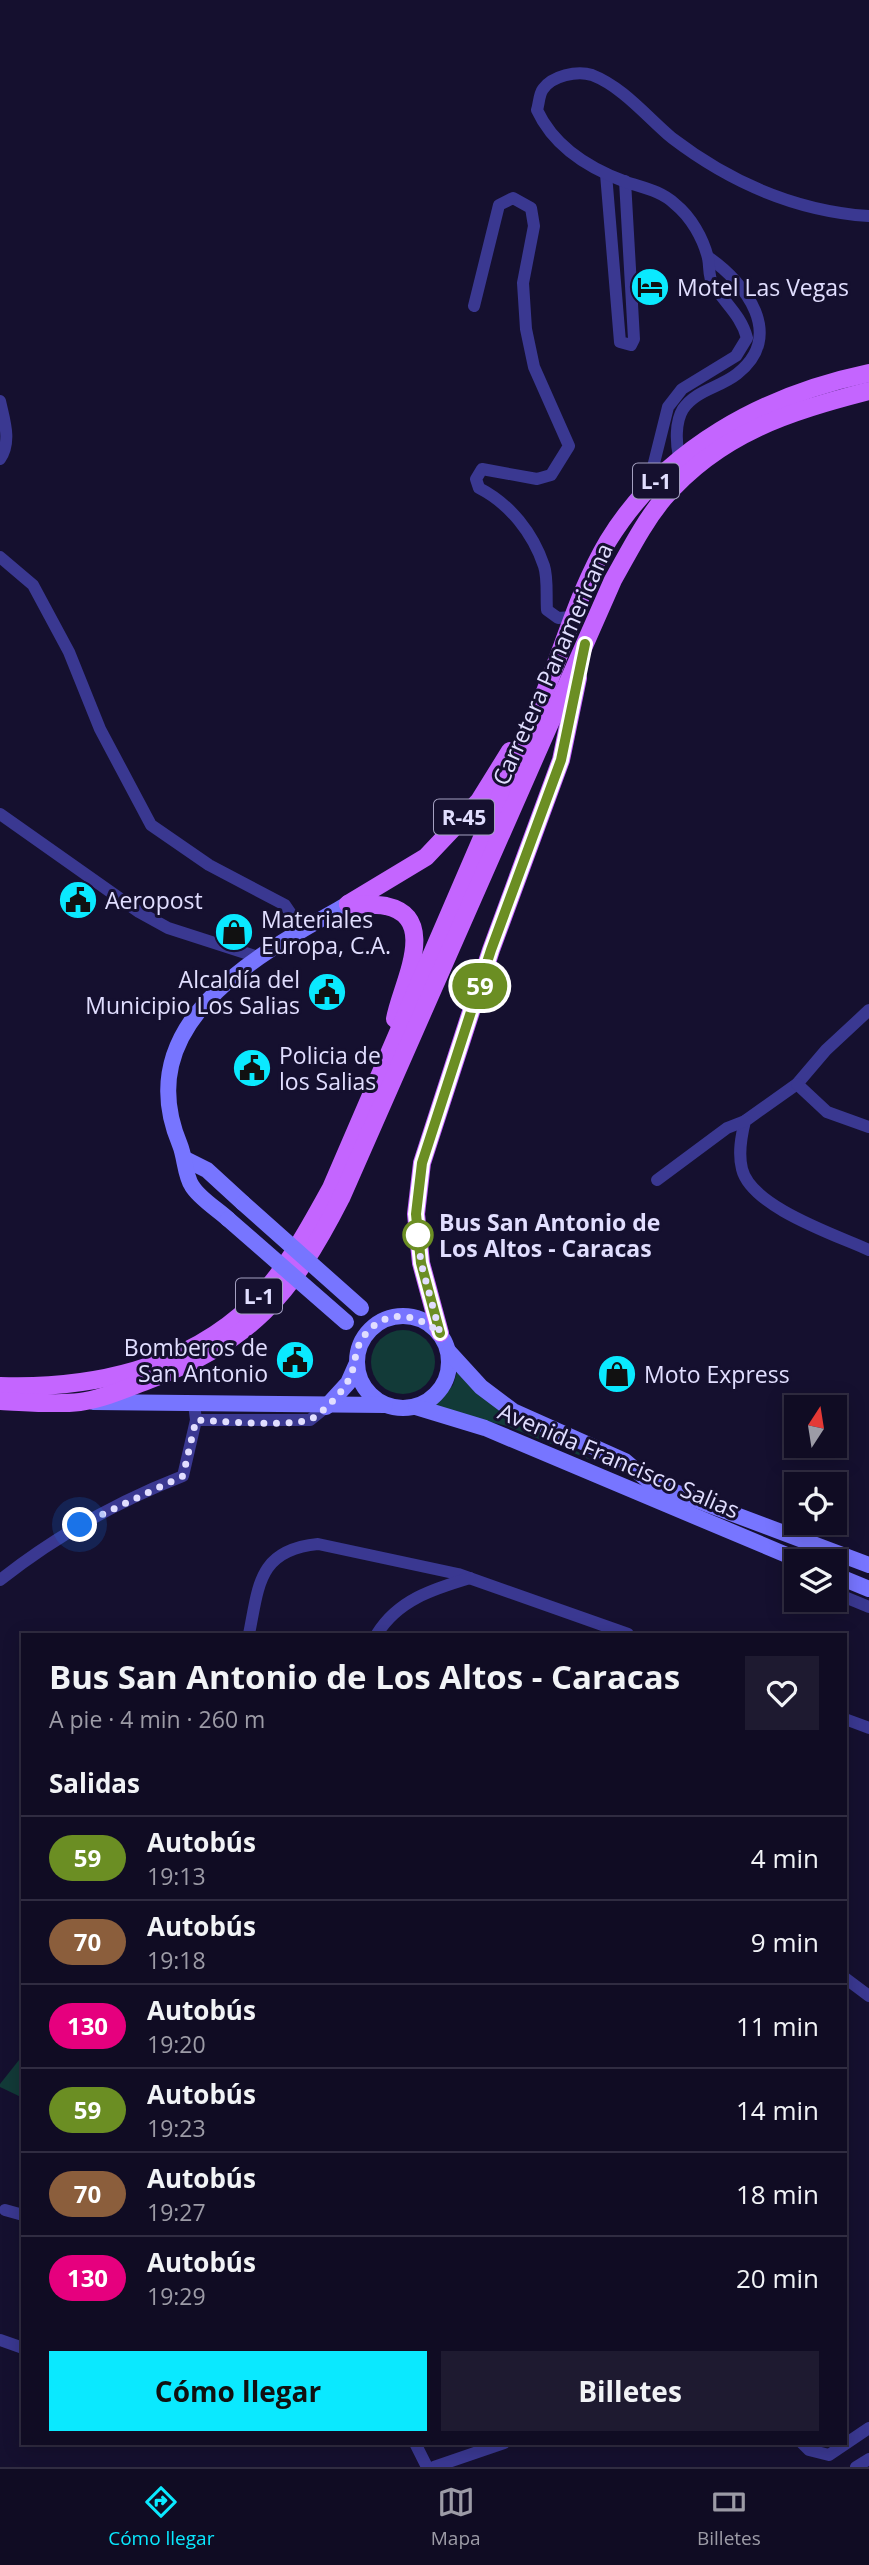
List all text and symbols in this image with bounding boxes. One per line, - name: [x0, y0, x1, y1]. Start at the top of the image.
- hotel icon: Motel Las Vegas: [629, 266, 671, 308]
- place label: Motel Las Vegas: [677, 271, 849, 303]
- road number: L-1: [633, 463, 679, 498]
- street label: Carretera Panamericana: [484, 538, 620, 790]
- road number: R-45: [434, 800, 494, 834]
- public building icon: Aeropost: [57, 879, 99, 921]
- place label: Aeropost: [105, 884, 203, 916]
- place label: Materiales Europa, C.A.: [261, 903, 391, 961]
- shop icon: Materiales Europa, C.A.: [213, 911, 255, 953]
- place label: Alcaldía del Municipio Los Salias: [85, 963, 300, 1021]
- line badge: 59: [448, 963, 512, 1009]
- text: 59: [466, 969, 494, 1002]
- public building icon: Alcaldía del Municipio Los Salias: [306, 971, 348, 1013]
- place label: Policia de los Salias: [279, 1039, 381, 1097]
- public building icon: Policia de los Salias: [231, 1047, 273, 1089]
- place label: Bus San Antonio de Los Altos - Caracas: [439, 1206, 660, 1264]
- marker: Bus San Antonio de Los Altos - Caracas: [403, 1220, 433, 1250]
- road number: L-1: [236, 1278, 282, 1314]
- place label: Bomberos de San Antonio: [124, 1331, 268, 1389]
- public building icon: Bomberos de San Antonio: [274, 1339, 316, 1381]
- shop icon: Moto Express: [596, 1353, 638, 1395]
- place label: Moto Express: [644, 1358, 790, 1390]
- street label: Avenida Francisco Salias: [493, 1395, 745, 1525]
- north arrow: [784, 1395, 847, 1458]
- map controls: [784, 1395, 847, 1612]
- button: locate: [784, 1472, 847, 1535]
- your location: [62, 1507, 97, 1542]
- button: layers: [784, 1549, 847, 1612]
- text: Bus San Antonio de Los Altos - Caracas: [49, 1654, 680, 1699]
- button: heart: [745, 1656, 819, 1730]
- text: A pie · 4 min · 260 m: [49, 1703, 265, 1735]
- text: Salidas: [49, 1765, 140, 1801]
- text: Autobús: [147, 1824, 256, 1860]
- text: 4 min: [751, 1840, 819, 1876]
- text: 59: [74, 1841, 101, 1874]
- text: 19:13: [147, 1860, 206, 1892]
- text: Autobús: [147, 1908, 256, 1944]
- text: 9 min: [751, 1924, 819, 1960]
- text: 70: [74, 1925, 101, 1958]
- text: 19:18: [147, 1944, 206, 1976]
- text: Autobús: [147, 1992, 256, 2028]
- text: 11 min: [736, 2008, 819, 2044]
- text: 130: [67, 2009, 108, 2042]
- text: 19:20: [147, 2028, 206, 2060]
- text: Autobús: [147, 2076, 256, 2112]
- text: 14 min: [736, 2092, 819, 2128]
- text: 59: [74, 2093, 101, 2126]
- text: 19:23: [147, 2112, 206, 2144]
- text: Autobús: [147, 2160, 256, 2196]
- text: 18 min: [736, 2176, 819, 2212]
- text: 70: [74, 2177, 101, 2210]
- text: 19:27: [147, 2196, 206, 2228]
- text: Autobús: [147, 2244, 256, 2280]
- text: 20 min: [736, 2260, 819, 2296]
- text: 130: [67, 2261, 108, 2294]
- text: 19:29: [147, 2280, 206, 2312]
- button: Cómo llegar: [49, 2351, 427, 2431]
- button: Billetes: [441, 2351, 819, 2431]
- tab: Cómo llegar: [108, 2483, 214, 2551]
- tab: Mapa: [431, 2483, 481, 2551]
- tab: Billetes: [697, 2483, 761, 2551]

